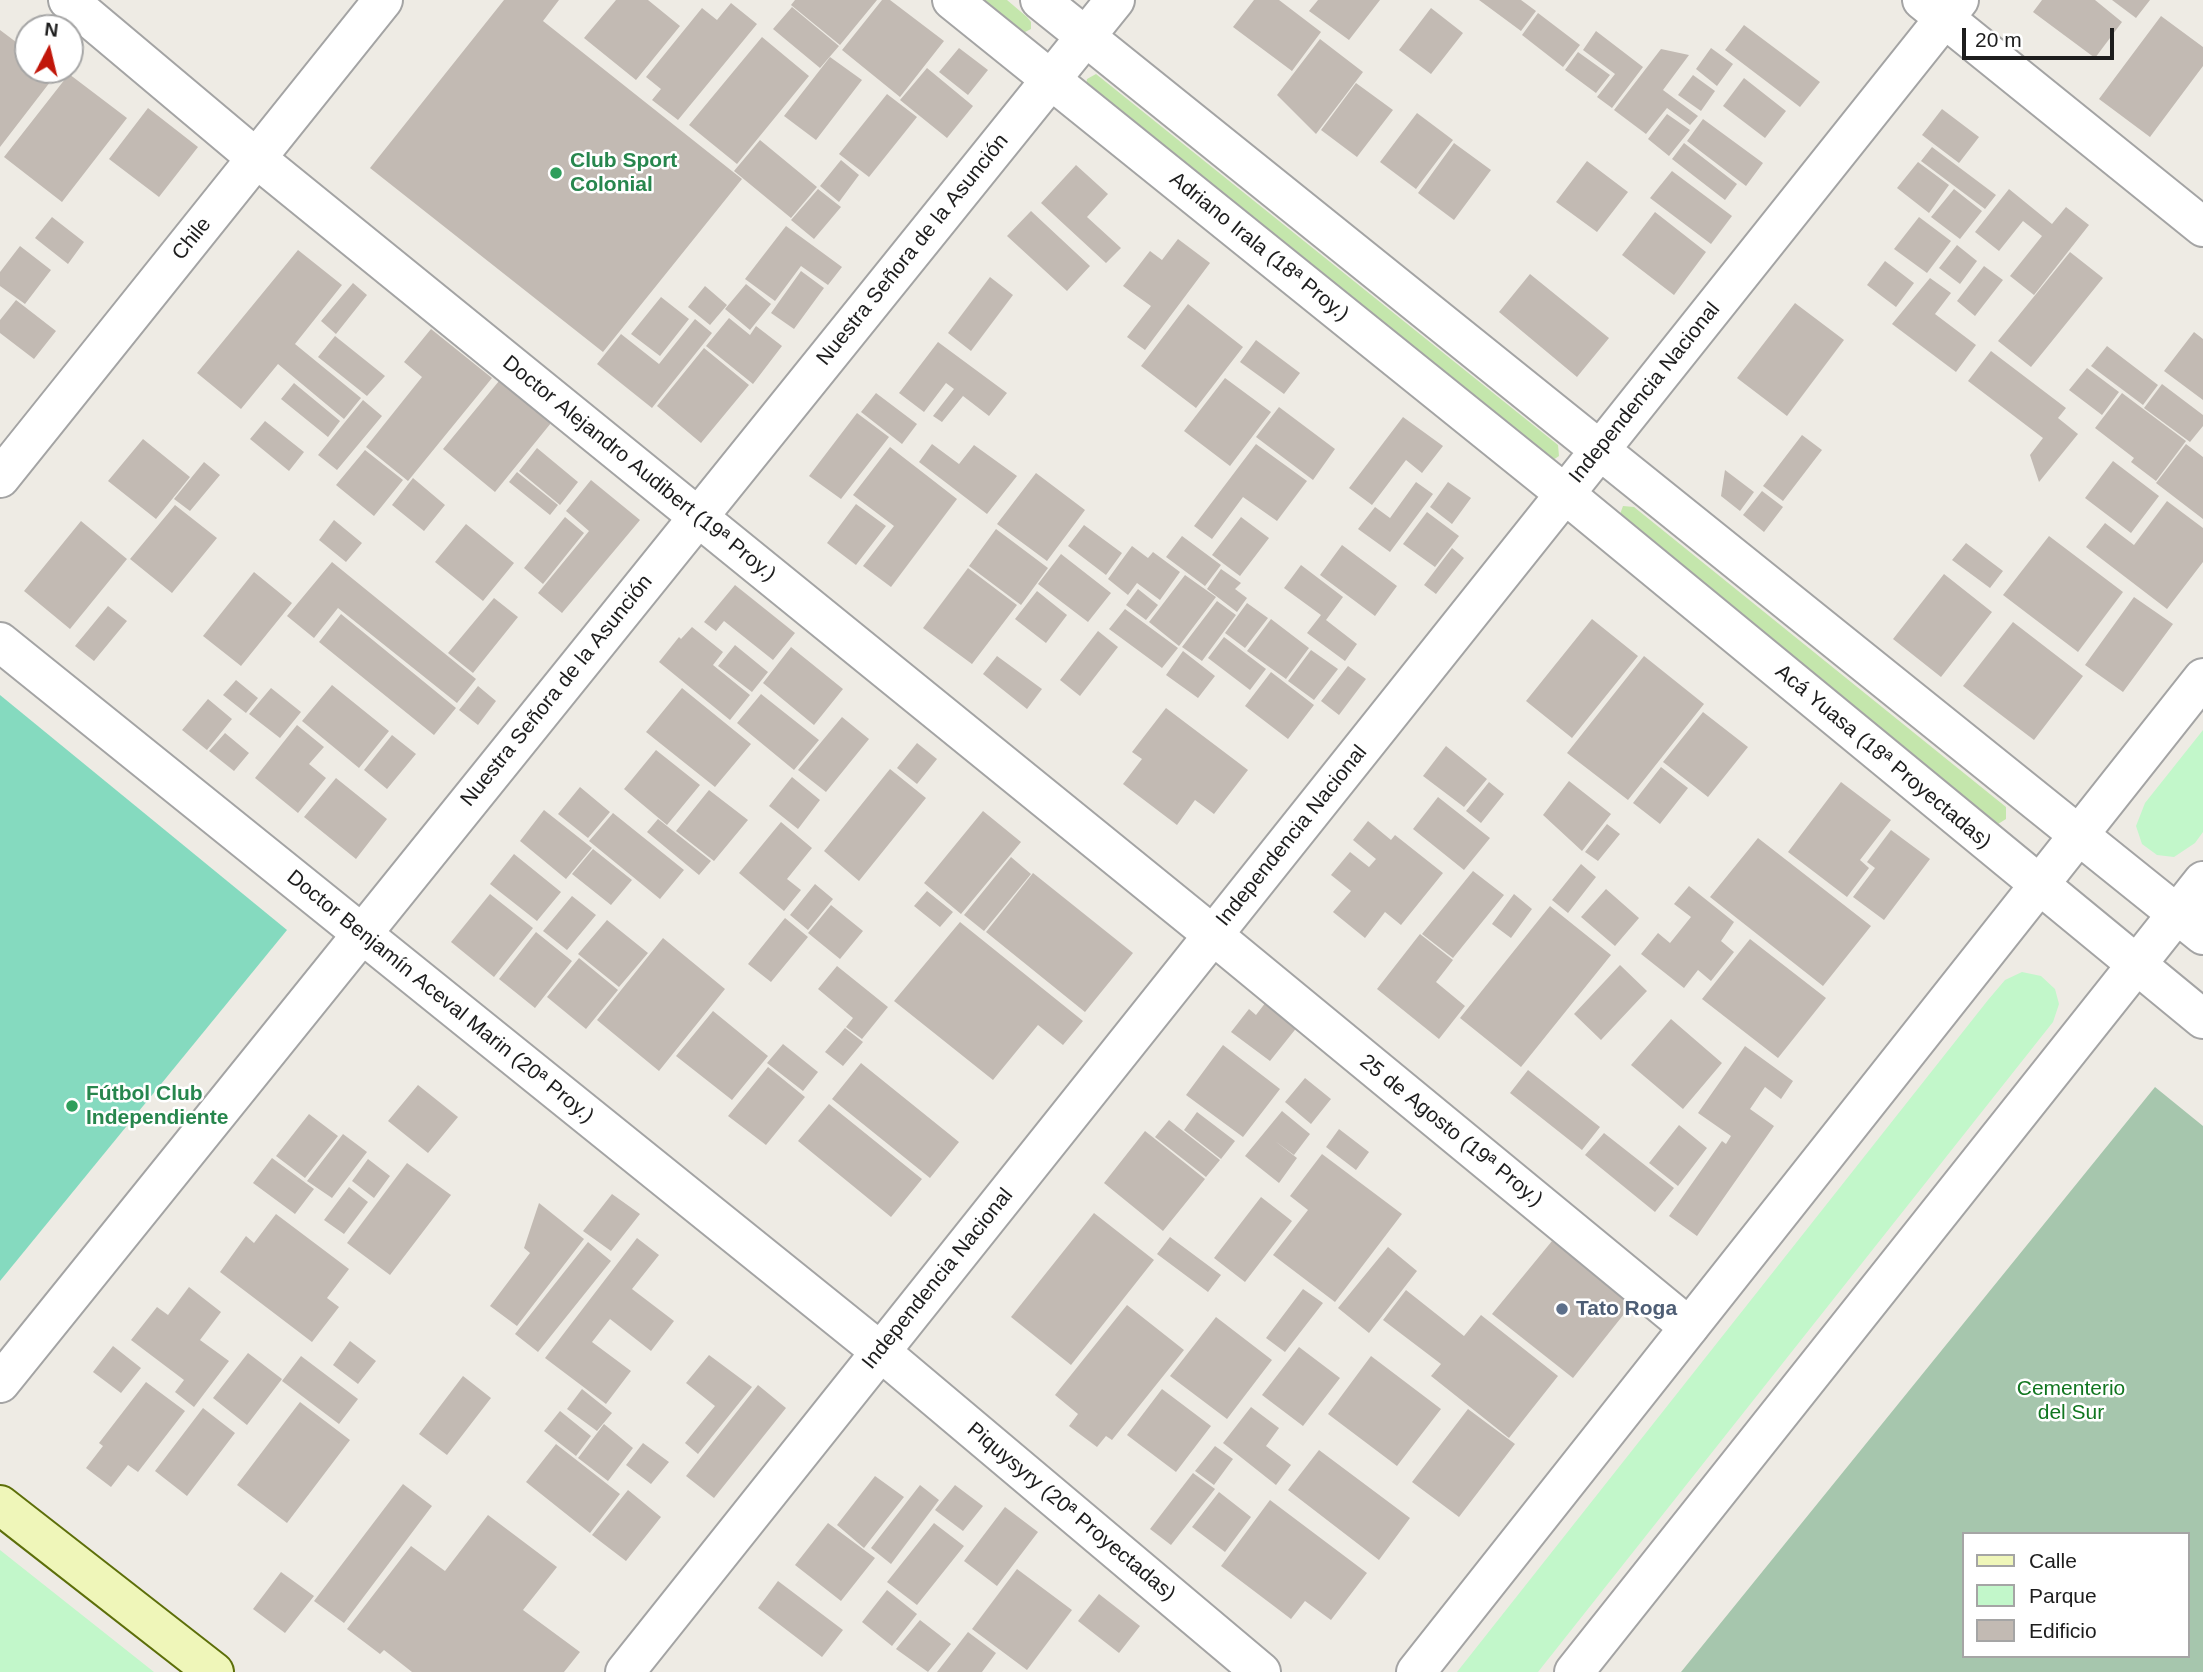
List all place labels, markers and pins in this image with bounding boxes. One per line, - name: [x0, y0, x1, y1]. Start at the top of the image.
- place label: Club Sport Colonial: [570, 148, 677, 198]
- marker: Club Sport Colonial: [548, 165, 564, 181]
- place label: Fútbol Club Independiente: [86, 1081, 228, 1131]
- marker: Fútbol Club Independiente: [64, 1098, 80, 1114]
- place label: Tato Roga: [1576, 1296, 1677, 1322]
- marker: Tato Roga: [1554, 1301, 1570, 1317]

